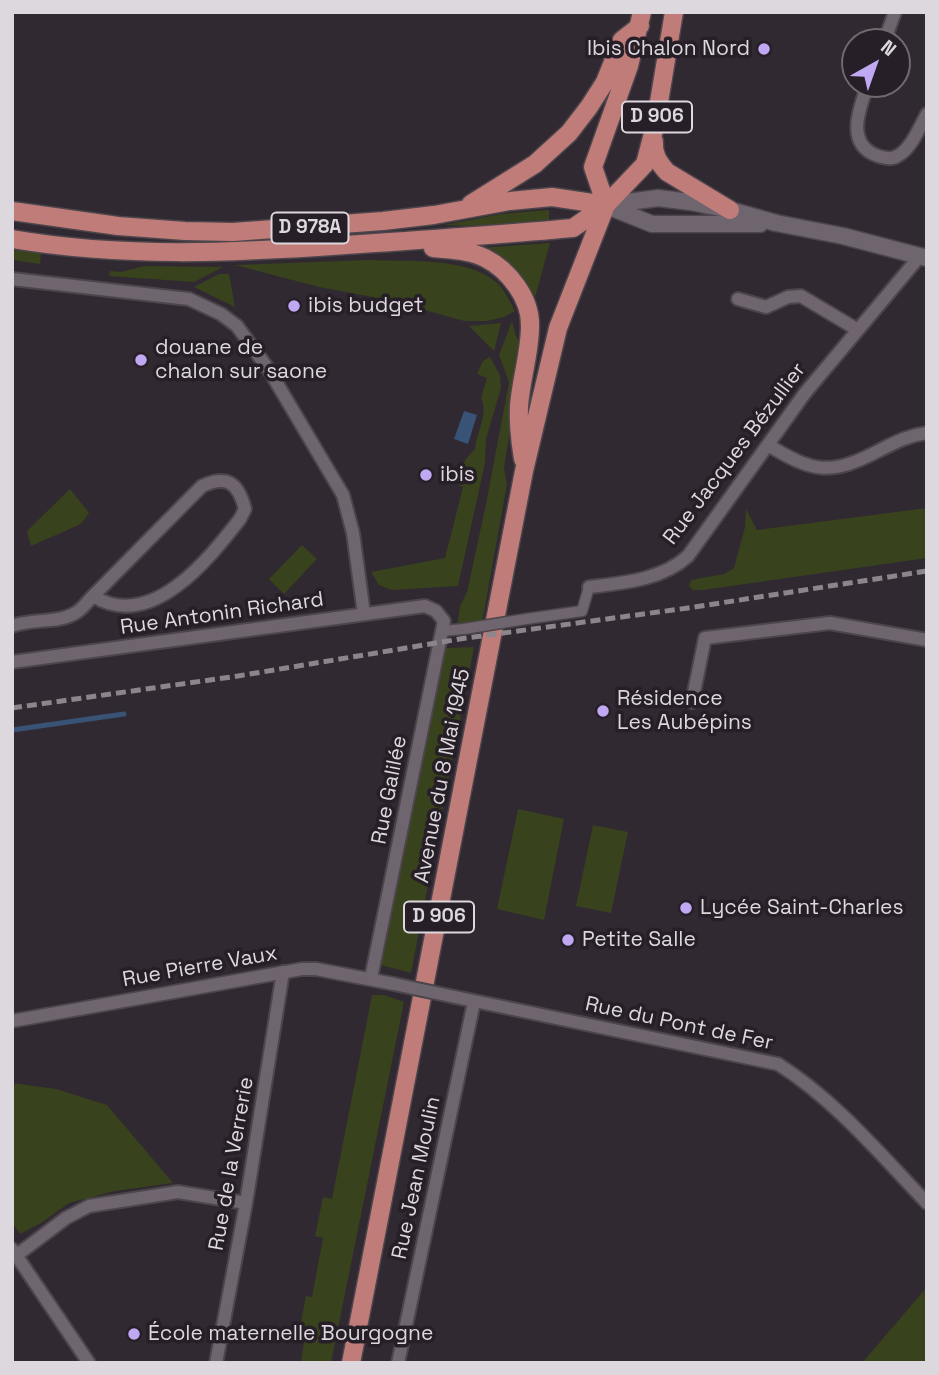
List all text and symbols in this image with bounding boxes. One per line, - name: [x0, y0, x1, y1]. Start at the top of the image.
- north arrow: [841, 28, 911, 98]
- text: N: [876, 34, 901, 62]
- place label: Ibis Chalon Nord: [587, 36, 750, 62]
- marker: Ibis Chalon Nord: [756, 41, 772, 57]
- road number: D 906: [622, 102, 692, 132]
- road number: D 978A: [272, 212, 348, 244]
- place label: ibis budget: [308, 293, 423, 319]
- marker: ibis budget: [286, 298, 302, 314]
- place label: douane de chalon sur saone: [155, 335, 327, 385]
- marker: douane de chalon sur saone: [133, 352, 149, 368]
- street label: Rue Jacques Bézullier: [658, 358, 812, 550]
- place label: ibis: [440, 462, 475, 488]
- marker: ibis: [418, 467, 434, 483]
- street label: Rue Antonin Richard: [119, 587, 325, 641]
- street label: Avenue du 8 Mai 1945: [410, 667, 476, 885]
- place label: Résidence Les Aubépins: [617, 686, 752, 736]
- marker: Résidence Les Aubépins: [595, 703, 611, 719]
- street label: Rue Galilée: [367, 734, 413, 846]
- place label: Lycée Saint-Charles: [700, 895, 904, 921]
- marker: Lycée Saint-Charles: [678, 900, 694, 916]
- road number: D 906: [404, 902, 474, 932]
- place label: Petite Salle: [582, 927, 696, 953]
- marker: Petite Salle: [560, 932, 576, 948]
- street label: Rue Pierre Vaux: [121, 941, 279, 993]
- street label: Rue du Pont de Fer: [583, 992, 775, 1056]
- street label: Rue de la Verrerie: [204, 1075, 260, 1253]
- street label: Rue Jean Moulin: [387, 1094, 447, 1262]
- place label: École maternelle Bourgogne: [148, 1321, 433, 1347]
- marker: École maternelle Bourgogne: [126, 1326, 142, 1342]

